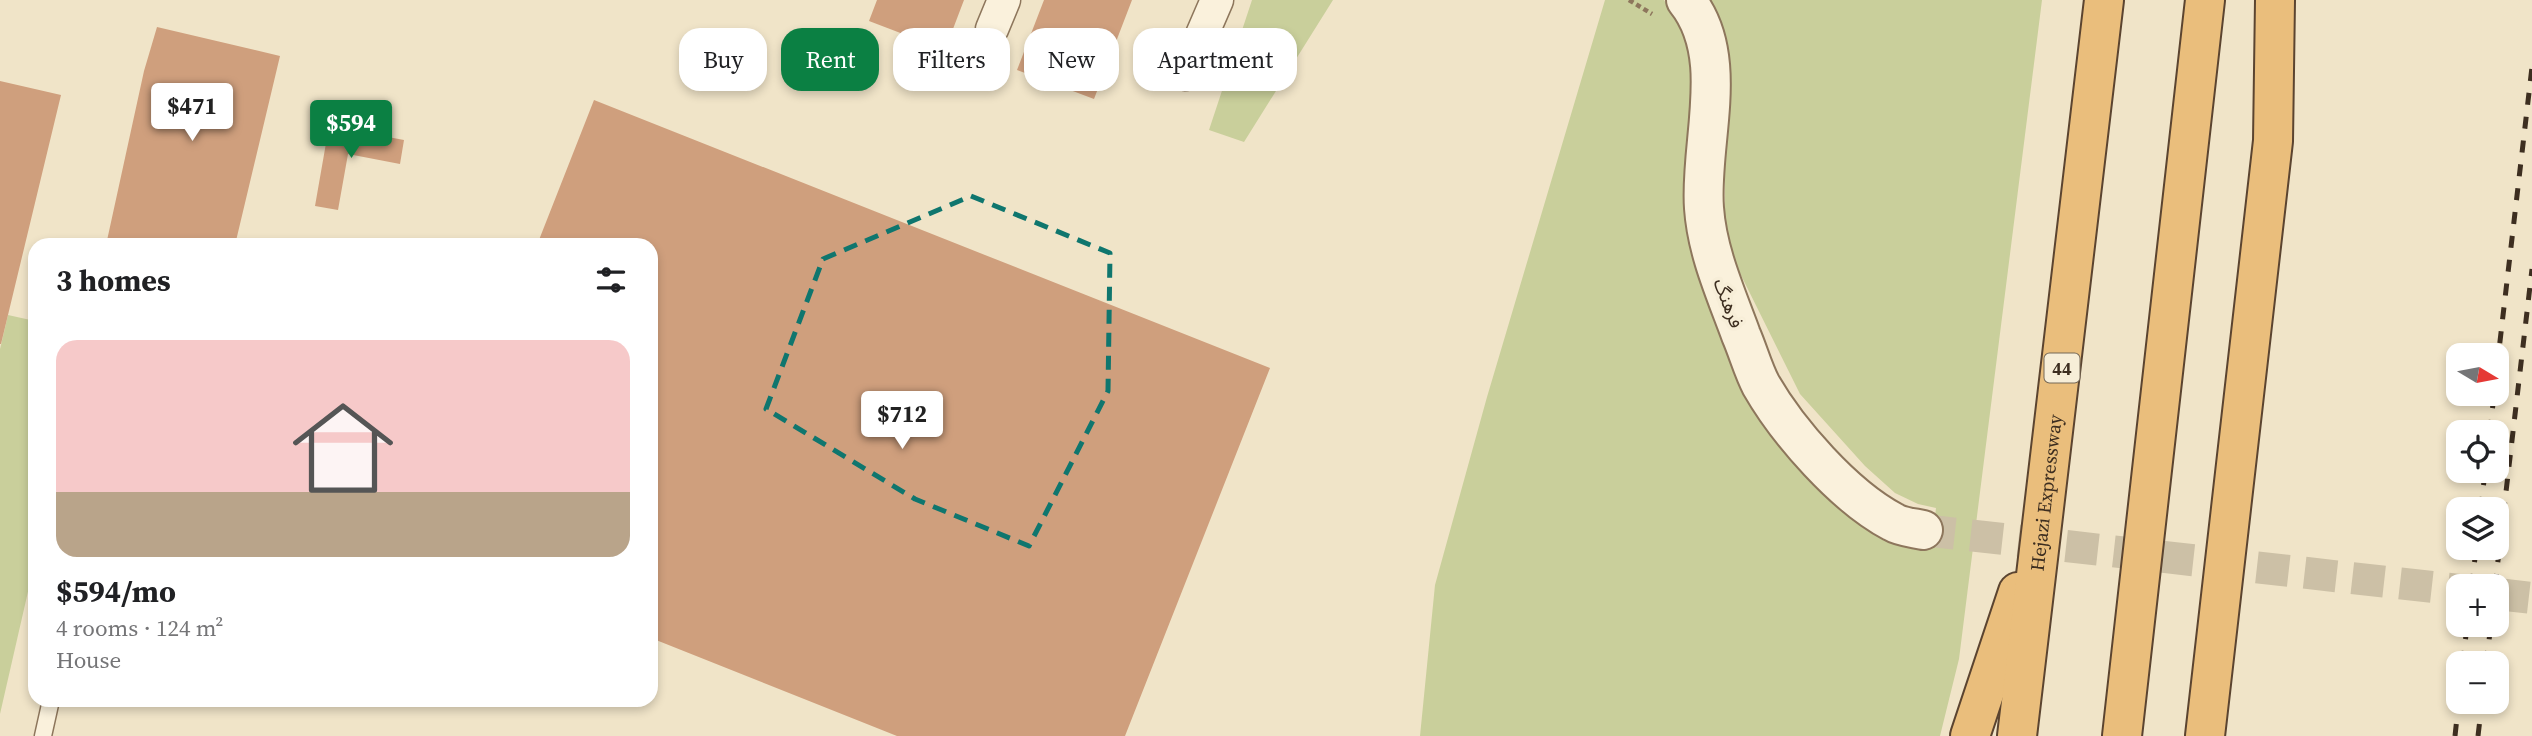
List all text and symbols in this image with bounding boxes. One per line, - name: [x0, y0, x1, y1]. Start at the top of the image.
- chip: Buy: [679, 28, 767, 91]
- chip: Rent: [781, 28, 879, 91]
- chip: Filters: [893, 28, 1010, 91]
- chip: New: [1024, 28, 1119, 91]
- chip: Apartment: [1133, 28, 1297, 91]
- pin: $471: [151, 83, 233, 143]
- text: $471: [167, 90, 217, 122]
- pin: $594: [310, 100, 392, 160]
- text: $594: [326, 107, 376, 139]
- text: 3 homes: [56, 260, 171, 301]
- icon: filters: [592, 261, 630, 299]
- street label: فرهنگ: [1708, 274, 1750, 332]
- north arrow: [2446, 343, 2510, 406]
- map controls: [2446, 343, 2509, 714]
- road number: 44: [2044, 354, 2080, 382]
- icon: home: [280, 385, 406, 511]
- pin: $712: [861, 392, 943, 451]
- text: $712: [877, 398, 927, 430]
- street label: Hejazi Expressway: [2024, 413, 2068, 573]
- button: locate: [2446, 420, 2509, 483]
- button: layers: [2446, 497, 2509, 560]
- text: $594/mo: [56, 571, 176, 612]
- button: +: [2446, 574, 2509, 637]
- text: 4 rooms · 124 m²: [56, 612, 223, 644]
- text: House: [56, 644, 121, 676]
- button: −: [2446, 651, 2509, 714]

